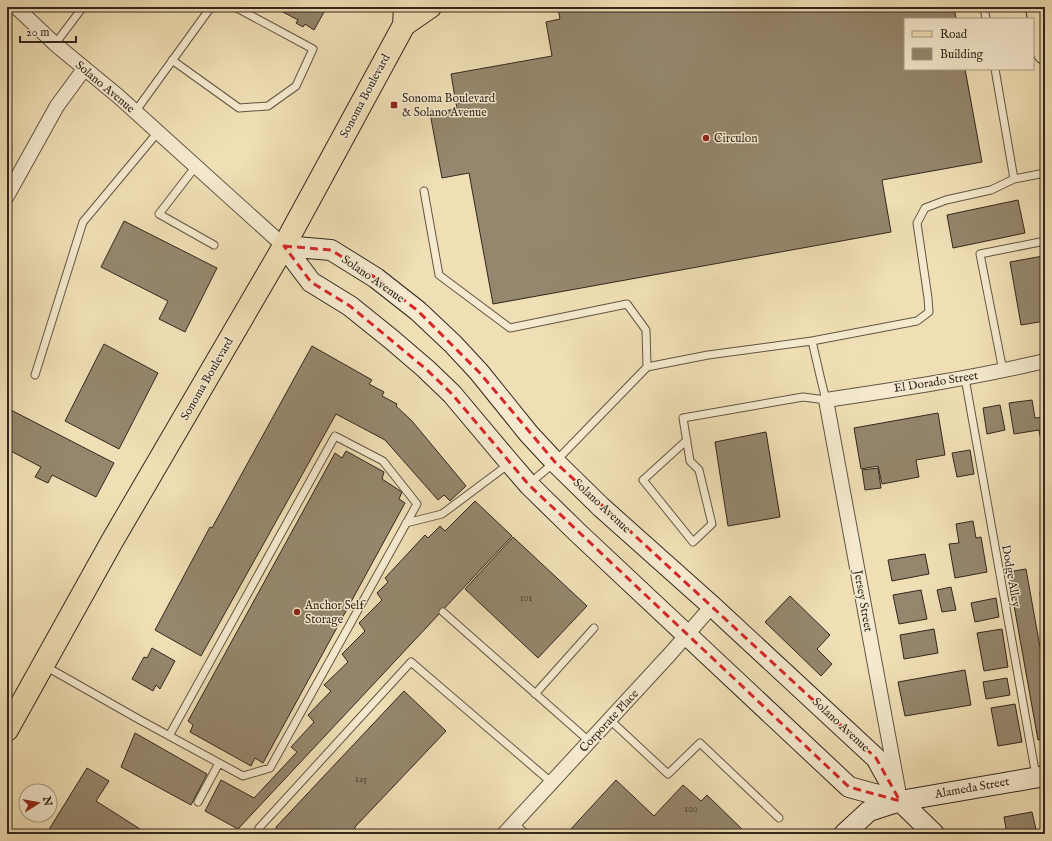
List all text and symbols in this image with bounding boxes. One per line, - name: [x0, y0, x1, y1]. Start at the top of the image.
- scale bar: [20, 18, 76, 44]
- legend: [904, 18, 1034, 70]
- text: 20 m: [26, 25, 49, 40]
- text: Road: [940, 27, 968, 42]
- text: Building: [940, 47, 984, 62]
- street label: Sonoma Boulevard: [337, 51, 394, 141]
- street label: Solano Avenue: [72, 58, 138, 117]
- place label: Sonoma Boulevard & Solano Avenue: [402, 91, 496, 120]
- marker: Sonoma Boulevard & Solano Avenue: [389, 100, 399, 110]
- place label: Circulon: [714, 131, 758, 146]
- marker: Circulon: [701, 133, 711, 143]
- street label: Solano Avenue: [339, 252, 408, 306]
- street label: Sonoma Boulevard: [177, 334, 237, 423]
- street label: El Dorado Street: [893, 368, 979, 396]
- street label: Solano Avenue: [570, 476, 634, 537]
- street label: Dodge Alley: [998, 544, 1024, 608]
- street label: Jersey Street: [849, 567, 876, 633]
- house number: 101: [520, 592, 532, 605]
- place label: Anchor Self Storage: [304, 598, 366, 627]
- marker: Anchor Self Storage: [292, 607, 302, 617]
- street label: Corporate Place: [576, 686, 643, 756]
- street label: Solano Avenue: [809, 695, 873, 756]
- house number: 125: [355, 773, 367, 786]
- street label: Alameda Street: [933, 774, 1010, 802]
- north arrow: [18, 783, 58, 823]
- text: N: [39, 794, 55, 808]
- house number: 100: [684, 803, 698, 816]

